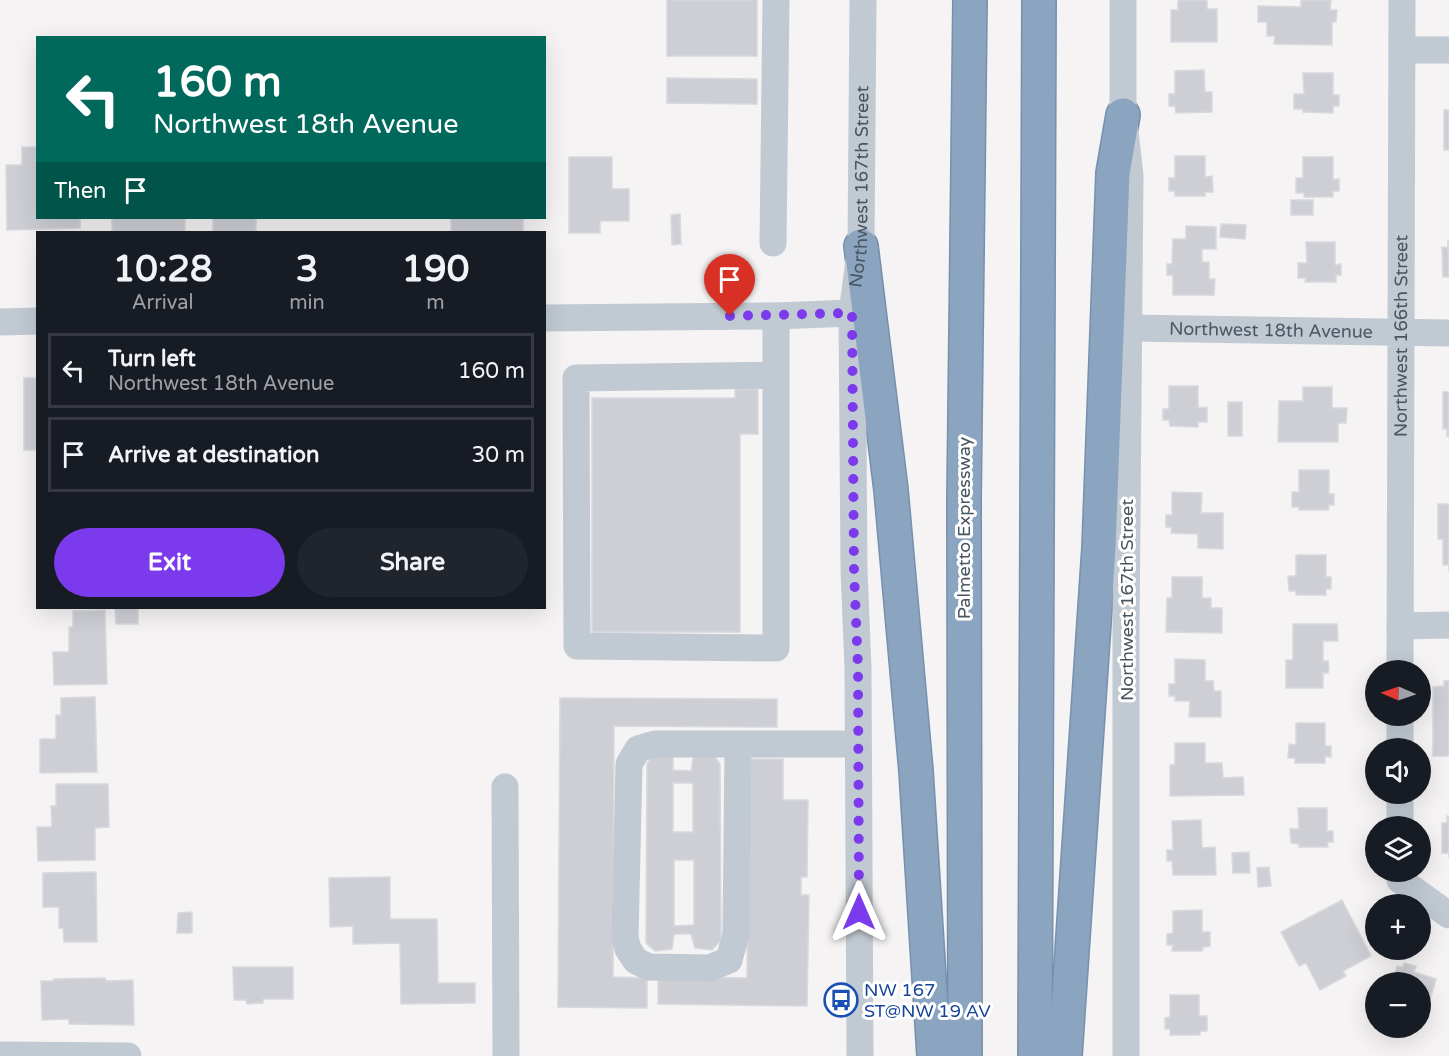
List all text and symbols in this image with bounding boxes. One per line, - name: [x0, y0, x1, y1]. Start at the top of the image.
- text: 160 m: [153, 57, 282, 108]
- icon: left: [54, 60, 132, 138]
- street label: Northwest 167th Street: [845, 85, 873, 289]
- text: Northwest 18th Avenue: [153, 108, 459, 141]
- icon: arrive: [119, 174, 152, 207]
- text: Then: [54, 178, 107, 204]
- street label: Northwest 166th Street: [1390, 235, 1412, 437]
- text: 10:28: [113, 248, 213, 291]
- text: 3: [296, 248, 318, 291]
- text: 190: [401, 248, 469, 291]
- pin: [704, 254, 755, 316]
- icon: arrive: [713, 263, 746, 296]
- text: Arrival: [132, 291, 194, 315]
- text: min: [289, 291, 325, 315]
- text: m: [426, 291, 445, 315]
- street label: Northwest 18th Avenue: [1169, 318, 1373, 343]
- text: Turn left: [108, 346, 196, 372]
- icon: left: [57, 354, 90, 387]
- text: 160 m: [458, 358, 525, 384]
- text: Northwest 18th Avenue: [108, 372, 334, 396]
- street label: Palmetto Expressway: [953, 436, 975, 619]
- icon: arrive: [57, 438, 90, 471]
- text: Arrive at destination: [108, 442, 319, 468]
- text: 30 m: [471, 442, 525, 468]
- street label: Northwest 167th Street: [1116, 499, 1138, 701]
- button: Exit: [54, 528, 285, 597]
- button: Share: [297, 528, 528, 597]
- north arrow: [1365, 660, 1431, 726]
- map controls: [1365, 660, 1431, 1038]
- button: sound: [1365, 738, 1431, 804]
- button: layers: [1365, 816, 1431, 882]
- position arrow: [827, 880, 891, 944]
- button: +: [1365, 894, 1431, 960]
- button: −: [1365, 972, 1431, 1038]
- place label: NW 167 ST@NW 19 AV: [864, 979, 991, 1022]
- bus stop icon: NW 167 ST@NW 19 AV: [823, 982, 859, 1018]

